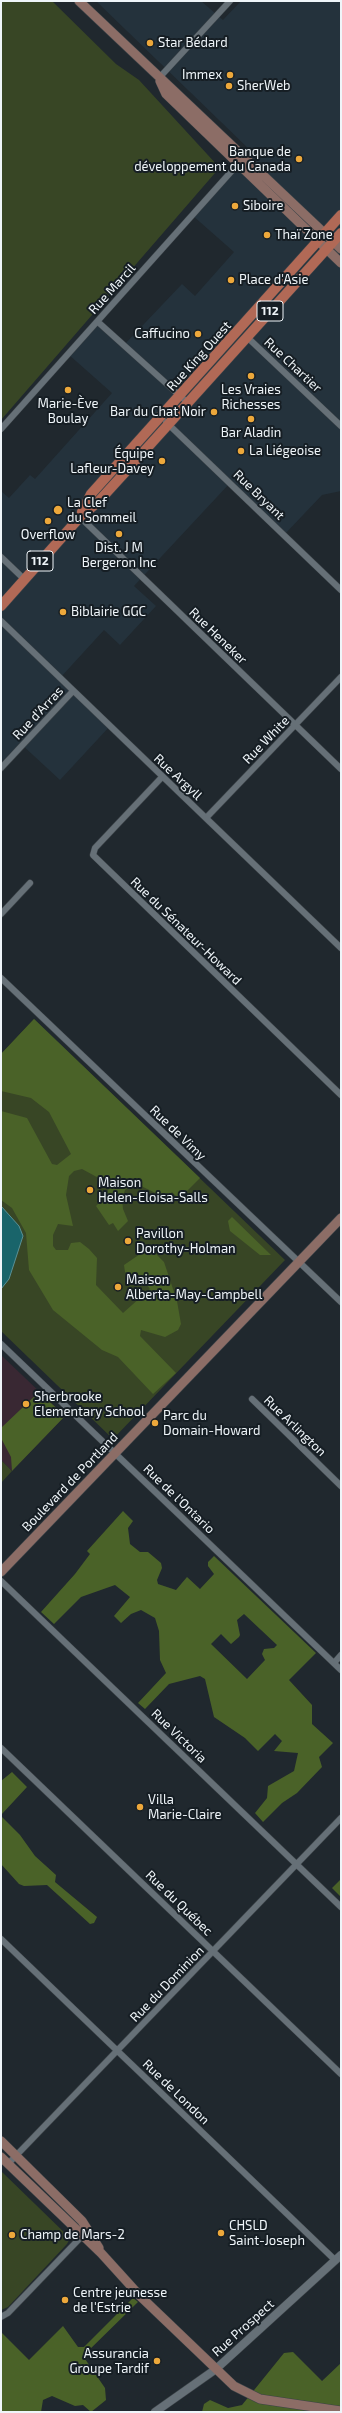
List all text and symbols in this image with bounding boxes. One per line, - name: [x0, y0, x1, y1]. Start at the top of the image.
- place label: Star Bédard: [158, 35, 228, 51]
- marker: Star Bédard: [145, 38, 155, 48]
- place label: Immex: [182, 67, 222, 83]
- marker: Immex: [225, 70, 235, 80]
- place label: SherWeb: [237, 78, 291, 94]
- marker: SherWeb: [224, 81, 234, 91]
- place label: Banque de développement du Canada: [134, 144, 291, 175]
- marker: Banque de développement du Canada: [294, 154, 304, 164]
- place label: Siboire: [243, 198, 284, 214]
- marker: Siboire: [230, 201, 240, 211]
- place label: Thaï Zone: [275, 227, 333, 243]
- marker: Thaï Zone: [262, 230, 272, 240]
- street label: Rue Marcil: [85, 261, 139, 317]
- place label: Place d'Asie: [239, 272, 308, 288]
- marker: Place d'Asie: [226, 275, 236, 285]
- road number: 112: [257, 301, 283, 321]
- street label: Rue King Ouest: [164, 318, 234, 394]
- place label: Caffucino: [134, 326, 190, 342]
- marker: Caffucino: [193, 329, 203, 339]
- street label: Rue Chartier: [261, 334, 325, 396]
- marker: Les Vraies Richesses: [246, 371, 256, 381]
- place label: Les Vraies Richesses: [221, 382, 281, 413]
- marker: Marie-Ève Boulay: [63, 385, 73, 395]
- place label: Marie-Ève Boulay: [38, 396, 98, 427]
- place label: Bar du Chat Noir: [110, 404, 206, 420]
- marker: Bar du Chat Noir: [209, 407, 219, 417]
- marker: Bar Aladin: [246, 414, 256, 424]
- place label: Bar Aladin: [221, 425, 281, 441]
- place label: La Liégeoise: [249, 443, 321, 459]
- place label: Équipe Lafleur-Davey: [70, 446, 154, 477]
- marker: La Liégeoise: [236, 446, 246, 456]
- marker: Équipe Lafleur-Davey: [157, 456, 167, 466]
- street label: Rue Bryant: [230, 467, 288, 523]
- place label: La Clef du Sommeil: [67, 495, 136, 526]
- marker: La Clef du Sommeil: [52, 504, 64, 516]
- marker: Overflow: [43, 516, 53, 526]
- place label: Overflow: [21, 527, 75, 543]
- marker: Dist. J M Bergeron Inc: [114, 529, 124, 539]
- place label: Dist. J M Bergeron Inc: [82, 540, 156, 571]
- road number: 112: [27, 551, 53, 571]
- place label: Biblairie GGC: [71, 604, 146, 620]
- street label: Rue Heneker: [186, 605, 250, 667]
- marker: Biblairie GGC: [58, 607, 68, 617]
- street label: Rue d'Arras: [9, 683, 67, 743]
- street label: Rue White: [239, 713, 293, 767]
- street label: Rue Argyll: [151, 751, 205, 803]
- street label: Rue du Sénateur-Howard: [127, 874, 245, 988]
- street label: Rue de Vimy: [147, 1102, 209, 1164]
- place label: Maison Helen-Eloisa-Salls: [98, 1175, 208, 1206]
- marker: Maison Helen-Eloisa-Salls: [85, 1185, 95, 1195]
- place label: Pavillon Dorothy-Holman: [136, 1226, 236, 1257]
- marker: Pavillon Dorothy-Holman: [123, 1236, 133, 1246]
- place label: Maison Alberta-May-Campbell: [126, 1272, 262, 1303]
- marker: Maison Alberta-May-Campbell: [113, 1282, 123, 1292]
- place label: Sherbrooke Elementary School: [34, 1389, 145, 1420]
- street label: Rue Arlington: [261, 1392, 329, 1460]
- marker: Sherbrooke Elementary School: [21, 1399, 31, 1409]
- place label: Parc du Domain-Howard: [163, 1408, 261, 1439]
- marker: Parc du Domain-Howard: [150, 1418, 160, 1428]
- street label: Boulevard de Portland: [19, 1429, 121, 1535]
- street label: Rue de l'Ontario: [140, 1461, 218, 1537]
- street label: Rue Victoria: [148, 1706, 210, 1766]
- place label: Villa Marie-Claire: [148, 1792, 221, 1823]
- marker: Villa Marie-Claire: [135, 1802, 145, 1812]
- street label: Rue du Québec: [142, 1867, 216, 1939]
- street label: Rue du Dominion: [127, 1943, 207, 2025]
- street label: Rue de London: [139, 2056, 213, 2128]
- place label: CHSLD Saint-Joseph: [229, 2218, 305, 2249]
- place label: Champ de Mars-2: [20, 2227, 125, 2243]
- marker: CHSLD Saint-Joseph: [216, 2228, 226, 2238]
- marker: Champ de Mars-2: [7, 2230, 17, 2240]
- place label: Centre jeunesse de l'Estrie: [73, 2285, 167, 2316]
- marker: Centre jeunesse de l'Estrie: [60, 2295, 70, 2305]
- street label: Rue Prospect: [209, 2296, 277, 2360]
- place label: Assurancia Groupe Tardif: [69, 2346, 149, 2377]
- marker: Assurancia Groupe Tardif: [152, 2356, 162, 2366]

